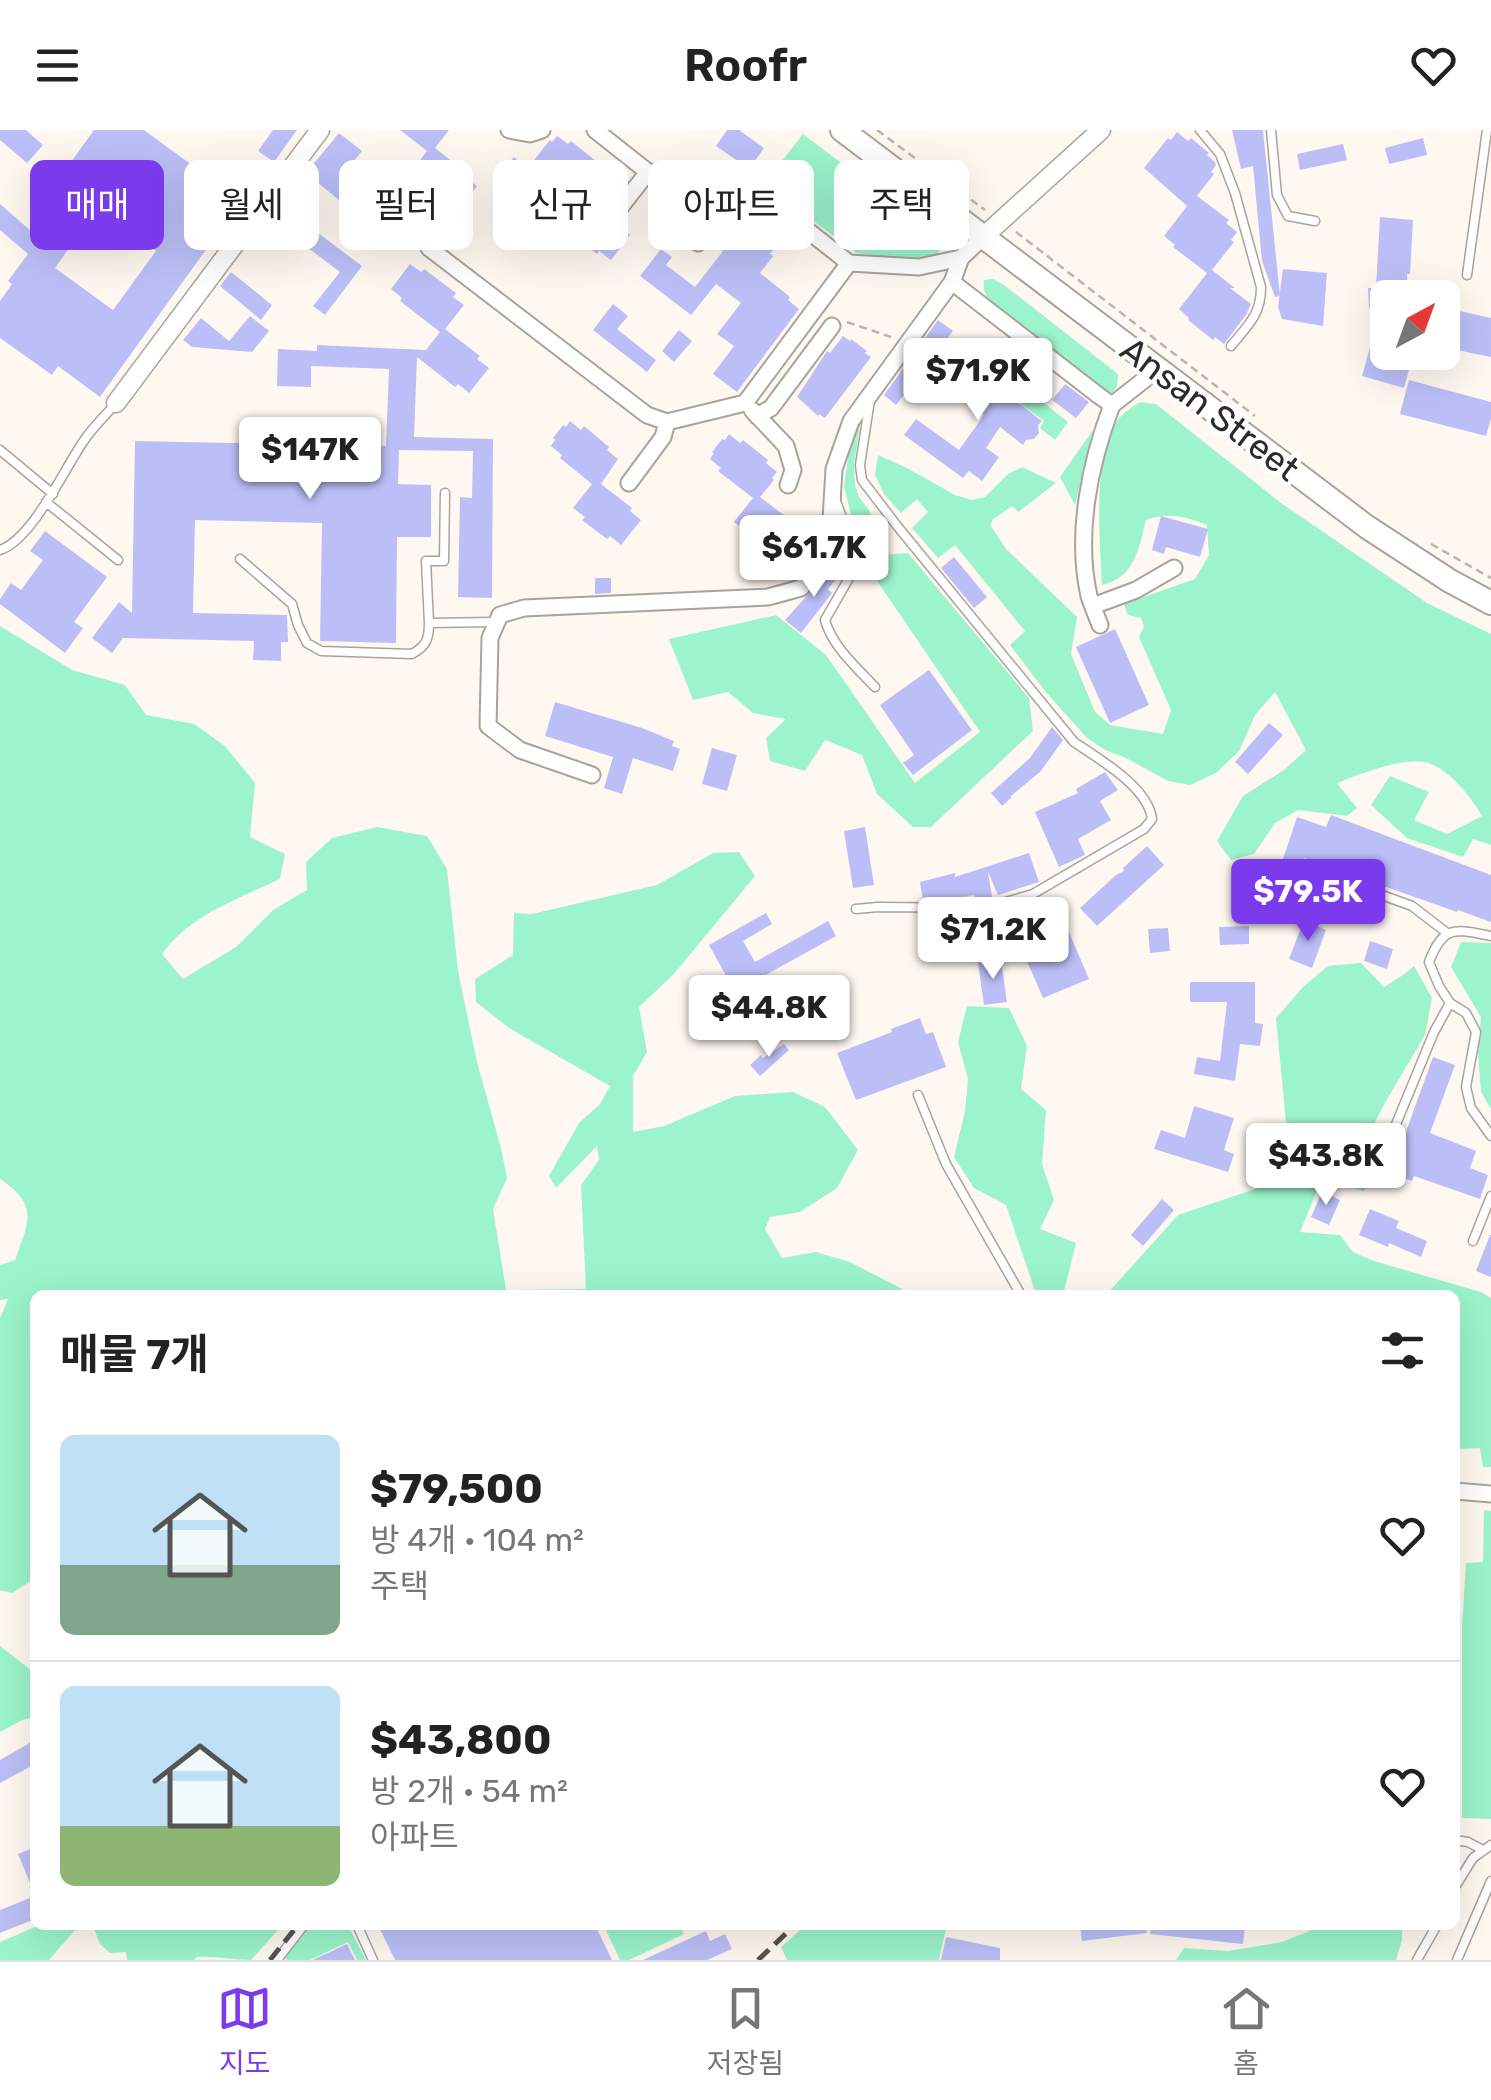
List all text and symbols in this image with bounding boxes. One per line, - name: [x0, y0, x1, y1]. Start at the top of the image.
- icon: menu: [30, 38, 85, 93]
- icon: heart: [1406, 38, 1461, 93]
- text: Roofr: [684, 39, 807, 92]
- chip: 매매: [30, 160, 164, 250]
- chip: 월세: [184, 160, 319, 250]
- chip: 필터: [339, 160, 473, 250]
- chip: 신규: [493, 160, 628, 250]
- chip: 아파트: [648, 160, 814, 250]
- chip: 주택: [834, 160, 969, 250]
- north arrow: [1370, 280, 1460, 370]
- map controls: [1370, 280, 1460, 370]
- street label: Ansan Street: [1112, 328, 1308, 490]
- pin: $71.9K: [897, 338, 1059, 423]
- text: $71.9K: [925, 351, 1031, 389]
- pin: $147K: [240, 417, 380, 502]
- text: $147K: [261, 430, 359, 468]
- pin: $61.7K: [733, 515, 895, 600]
- text: $61.7K: [761, 528, 867, 566]
- pin: $79.5K: [1227, 859, 1389, 944]
- text: $79.5K: [1253, 872, 1363, 910]
- pin: $71.2K: [912, 897, 1074, 982]
- text: $71.2K: [940, 910, 1046, 948]
- pin: $44.8K: [688, 975, 850, 1060]
- text: $44.8K: [711, 988, 827, 1026]
- pin: $43.8K: [1245, 1123, 1407, 1208]
- text: $43.8K: [1268, 1136, 1384, 1174]
- icon: filters: [1375, 1323, 1430, 1378]
- text: 매물 7개: [60, 1330, 209, 1380]
- text: $79,500: [370, 1464, 543, 1514]
- icon: home: [140, 1475, 260, 1595]
- icon: heart: [1375, 1508, 1430, 1563]
- text: 방 4개 · 104 m²: [370, 1521, 584, 1559]
- text: 주택: [370, 1567, 429, 1605]
- text: $43,800: [370, 1715, 551, 1765]
- icon: home: [140, 1726, 260, 1846]
- icon: heart: [1375, 1759, 1430, 1814]
- text: 방 2개 · 54 m²: [370, 1772, 568, 1810]
- text: 아파트: [370, 1818, 458, 1856]
- tab: 지도: [217, 1981, 272, 2081]
- tab: 저장됨: [707, 1981, 784, 2081]
- tab: 홈: [1219, 1981, 1274, 2081]

